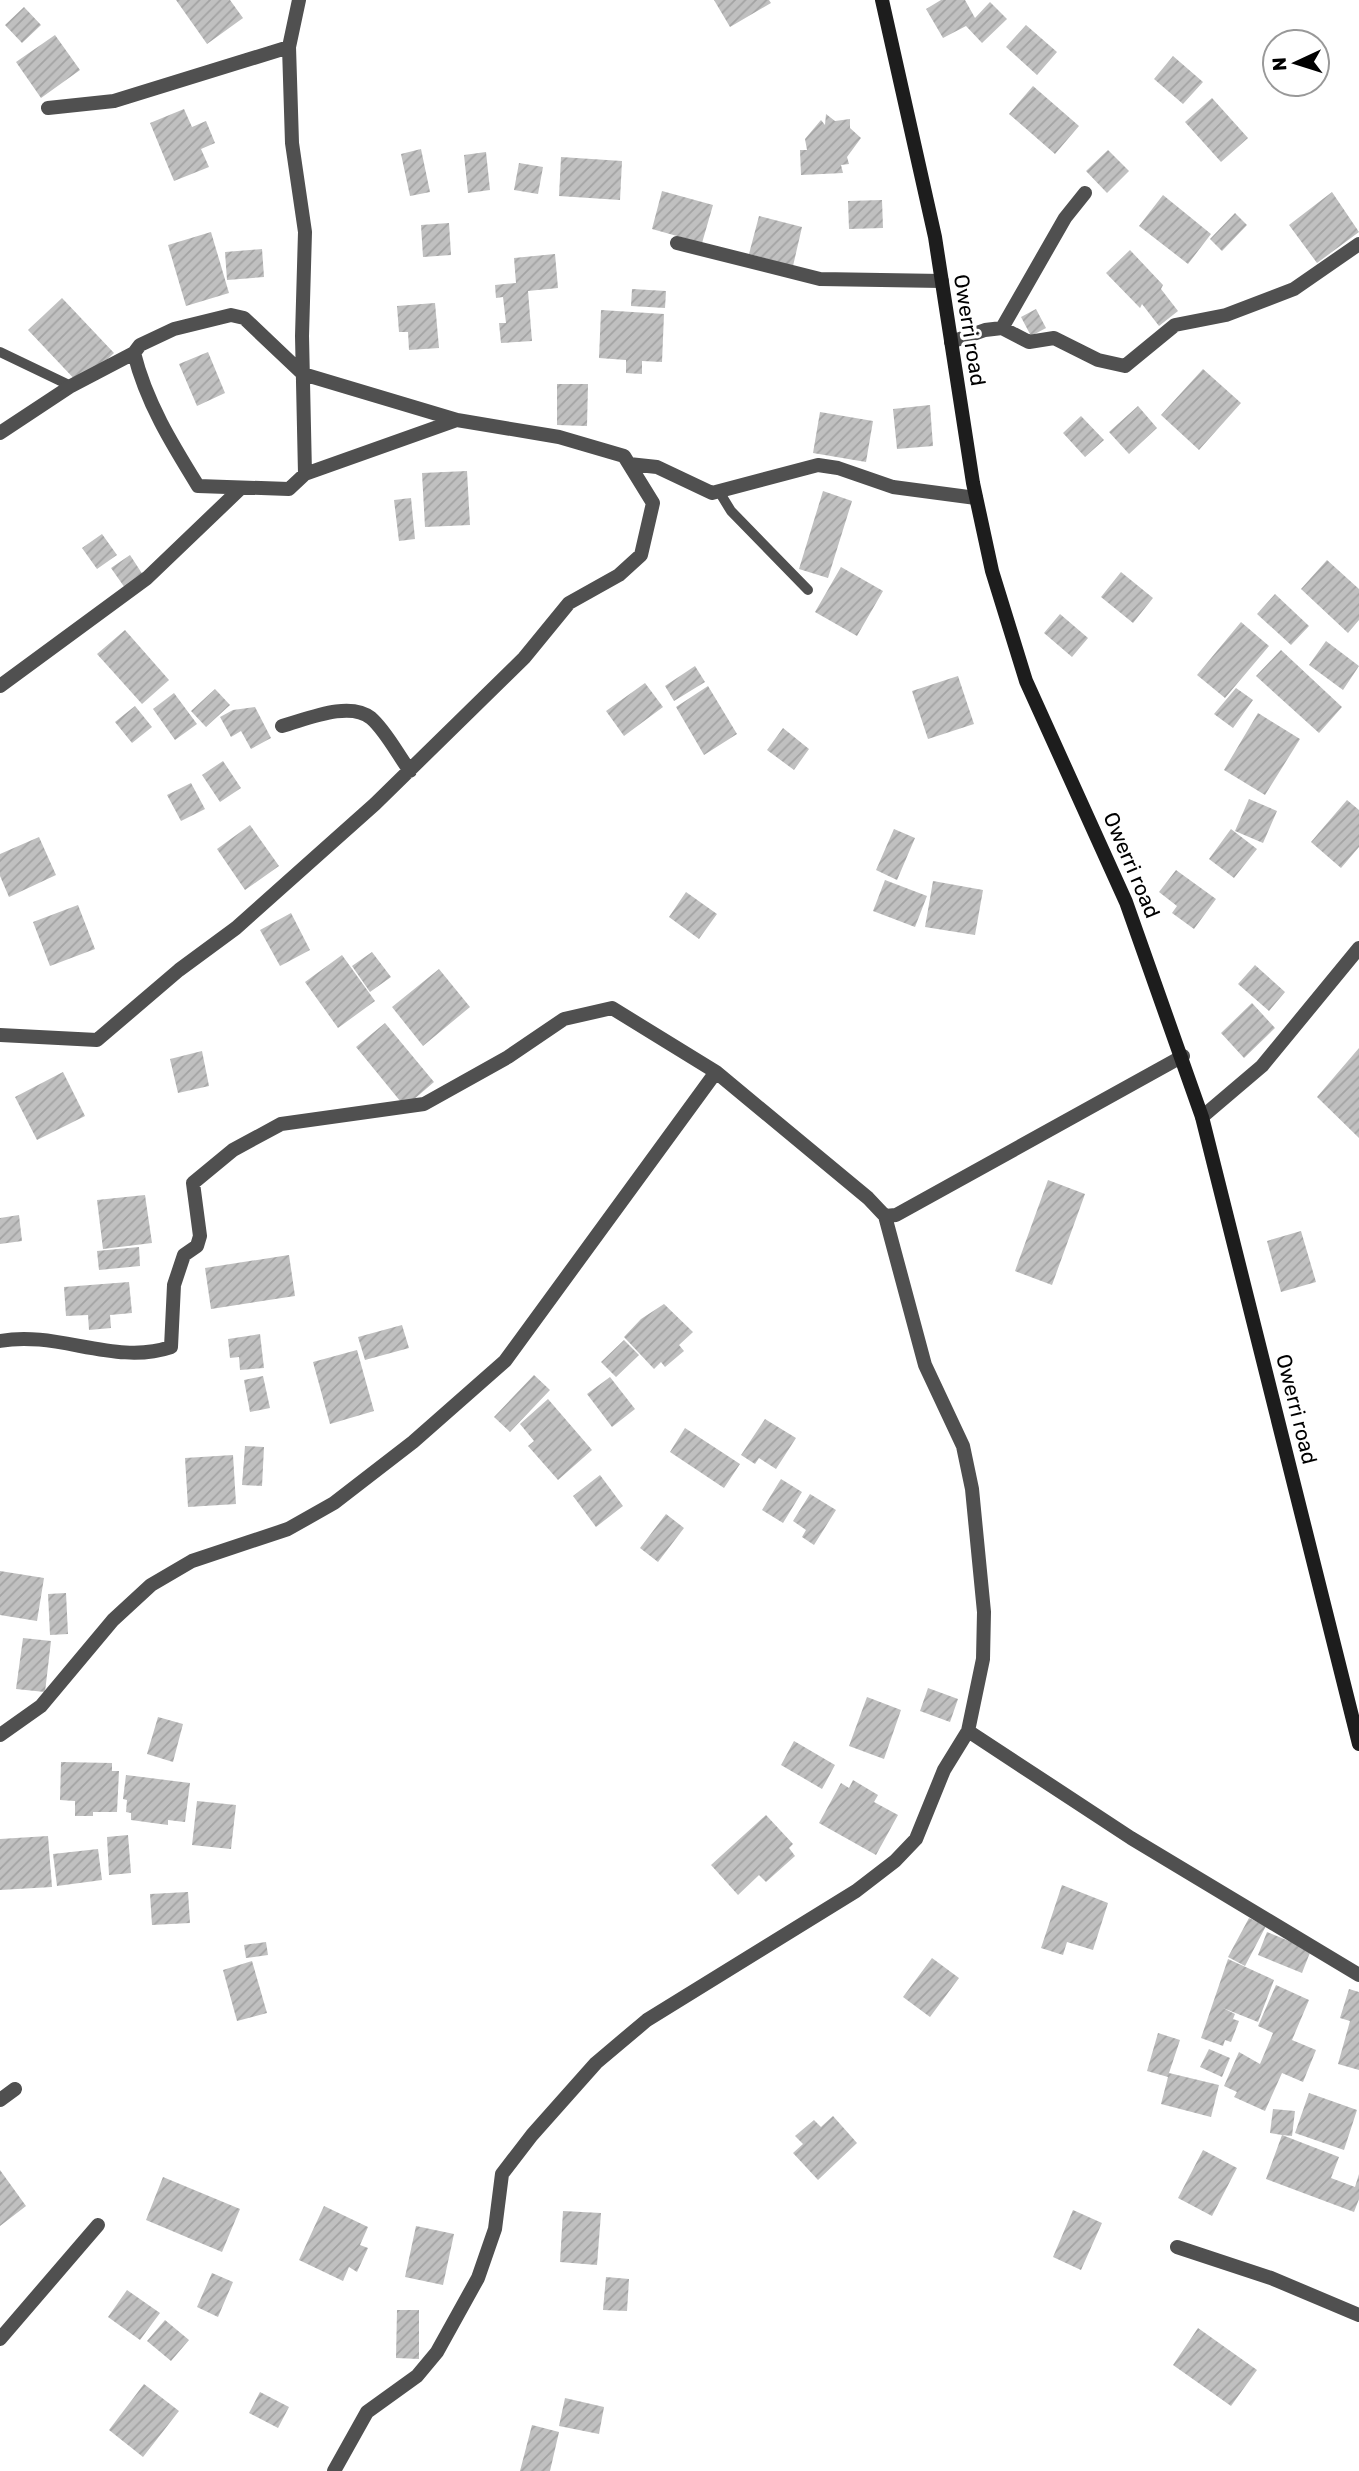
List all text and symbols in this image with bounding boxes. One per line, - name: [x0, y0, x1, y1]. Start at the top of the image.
- north arrow: [1261, 28, 1331, 98]
- text: N: [1268, 57, 1291, 72]
- street label: Owerri road: [949, 272, 991, 388]
- street label: Owerri road: [1098, 808, 1166, 922]
- street label: Owerri road: [1271, 1351, 1323, 1467]

